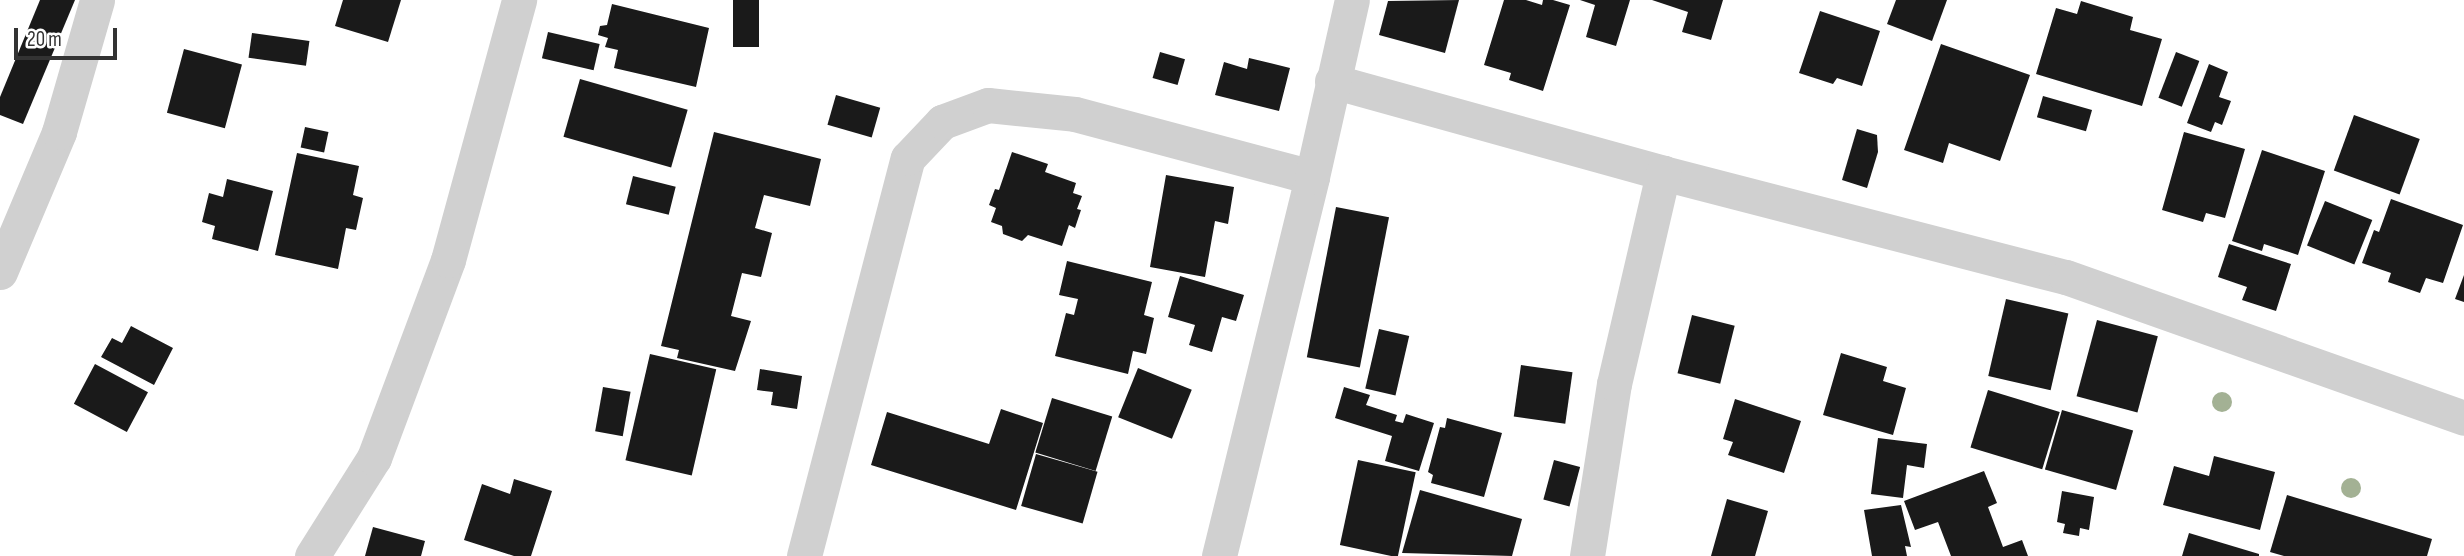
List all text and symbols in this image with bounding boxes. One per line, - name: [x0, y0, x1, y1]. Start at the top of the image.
- scale bar: [18, 14, 121, 58]
- text: 20 m: [27, 27, 62, 52]

